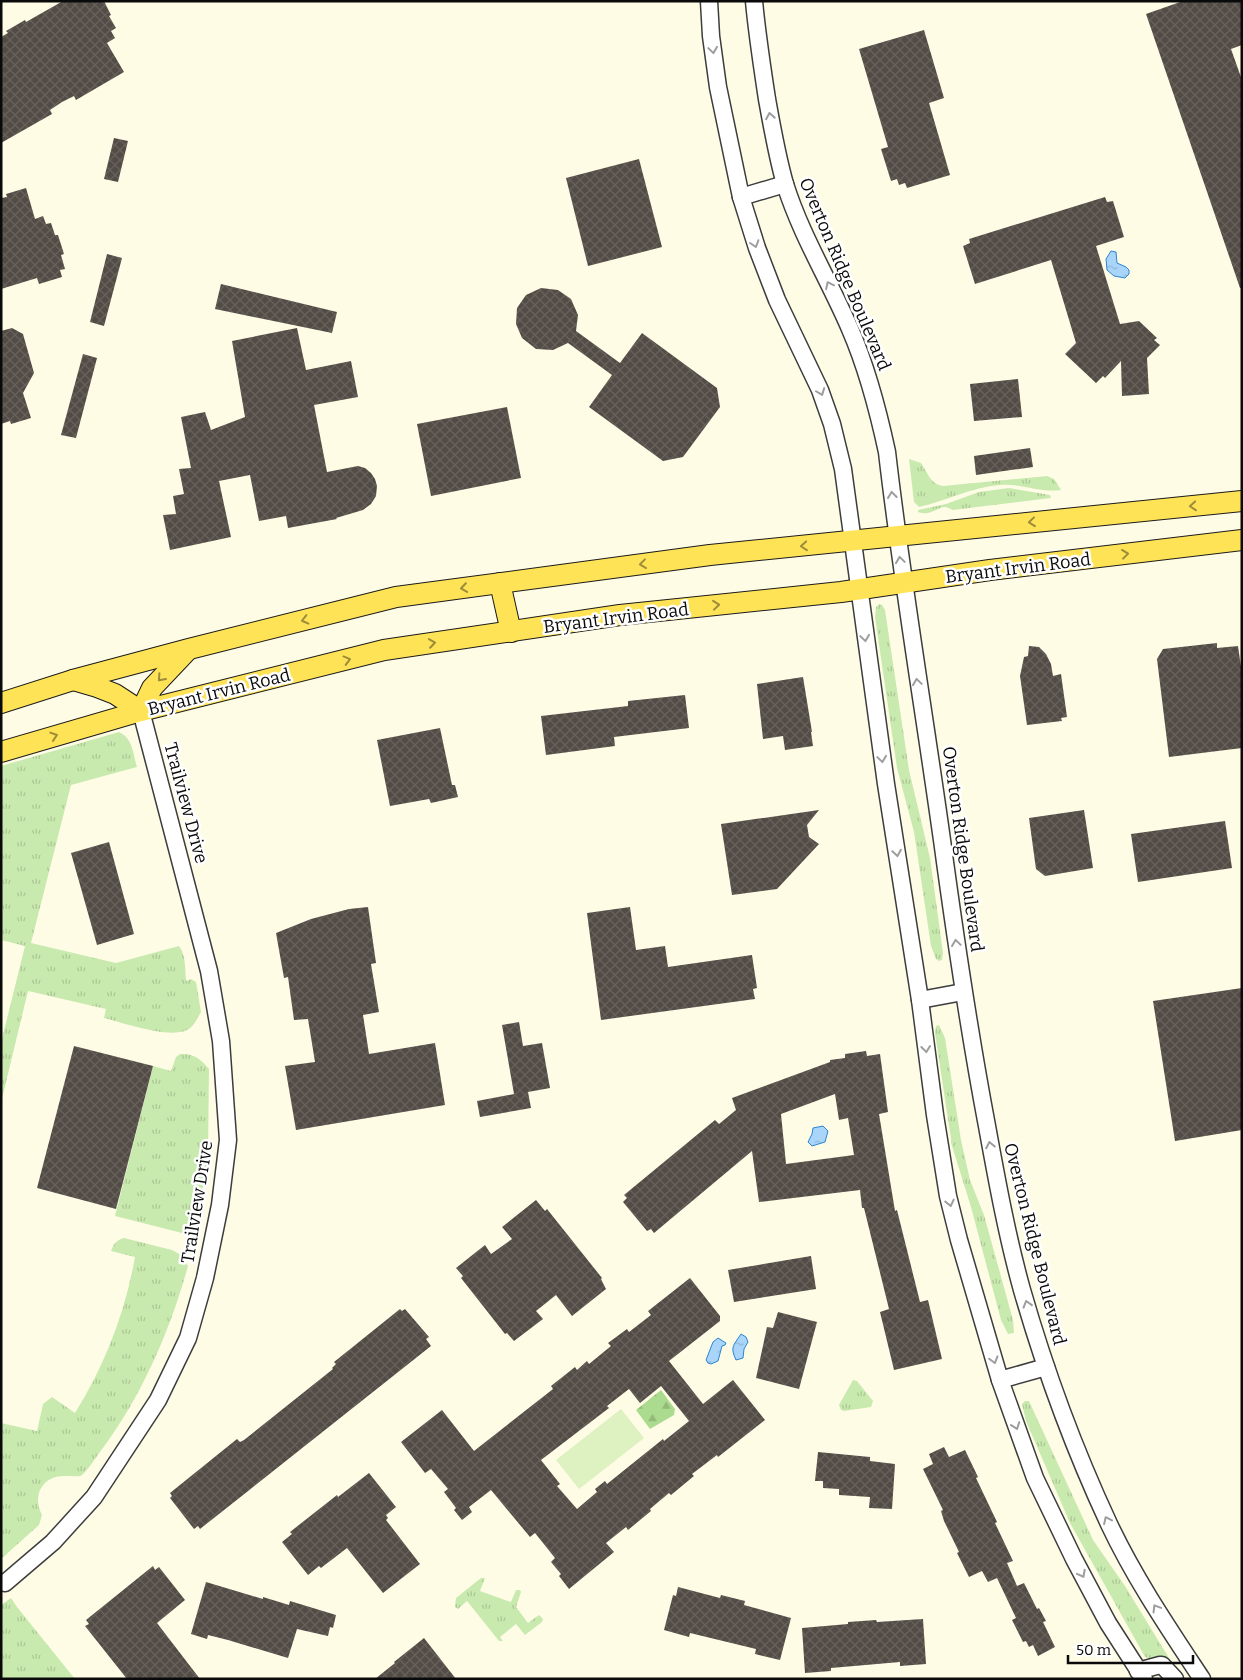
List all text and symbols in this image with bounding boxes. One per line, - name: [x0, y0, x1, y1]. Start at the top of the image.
- one-way arrow: [707, 46, 718, 54]
- one-way arrow: [766, 112, 776, 121]
- street label: Overton Ridge Boulevard: [794, 174, 896, 374]
- one-way arrow: [750, 239, 760, 247]
- one-way arrow: [825, 281, 835, 290]
- one-way arrow: [814, 387, 825, 396]
- one-way arrow: [887, 490, 898, 498]
- one-way arrow: [1189, 500, 1197, 511]
- one-way arrow: [1027, 516, 1035, 527]
- one-way arrow: [800, 541, 808, 552]
- street label: Bryant Irvin Road: [944, 548, 1092, 588]
- one-way arrow: [1122, 549, 1130, 560]
- one-way arrow: [896, 556, 906, 564]
- one-way arrow: [638, 558, 646, 569]
- one-way arrow: [460, 582, 468, 593]
- street label: Bryant Irvin Road: [542, 598, 690, 638]
- one-way arrow: [712, 600, 720, 611]
- one-way arrow: [301, 614, 310, 625]
- one-way arrow: [860, 634, 870, 642]
- one-way arrow: [429, 638, 437, 649]
- one-way arrow: [342, 655, 351, 666]
- street label: Bryant Irvin Road: [145, 664, 293, 720]
- one-way arrow: [158, 672, 167, 681]
- one-way arrow: [913, 678, 923, 687]
- one-way arrow: [50, 732, 58, 742]
- street label: Trailview Drive: [159, 740, 213, 866]
- street label: Overton Ridge Boulevard: [938, 745, 988, 954]
- one-way arrow: [876, 755, 887, 763]
- one-way arrow: [891, 849, 901, 857]
- one-way arrow: [951, 939, 962, 947]
- one-way arrow: [920, 1045, 931, 1053]
- street label: Trailview Drive: [176, 1139, 218, 1265]
- one-way arrow: [985, 1140, 996, 1149]
- street label: Overton Ridge Boulevard: [999, 1141, 1071, 1348]
- one-way arrow: [944, 1199, 955, 1208]
- one-way arrow: [1022, 1300, 1032, 1309]
- one-way arrow: [988, 1355, 998, 1363]
- one-way arrow: [1010, 1421, 1020, 1429]
- one-way arrow: [1103, 1516, 1114, 1525]
- one-way arrow: [1076, 1569, 1086, 1578]
- one-way arrow: [1153, 1605, 1163, 1614]
- scale bar: [1068, 1632, 1193, 1664]
- text: 50 m: [1076, 1641, 1112, 1659]

